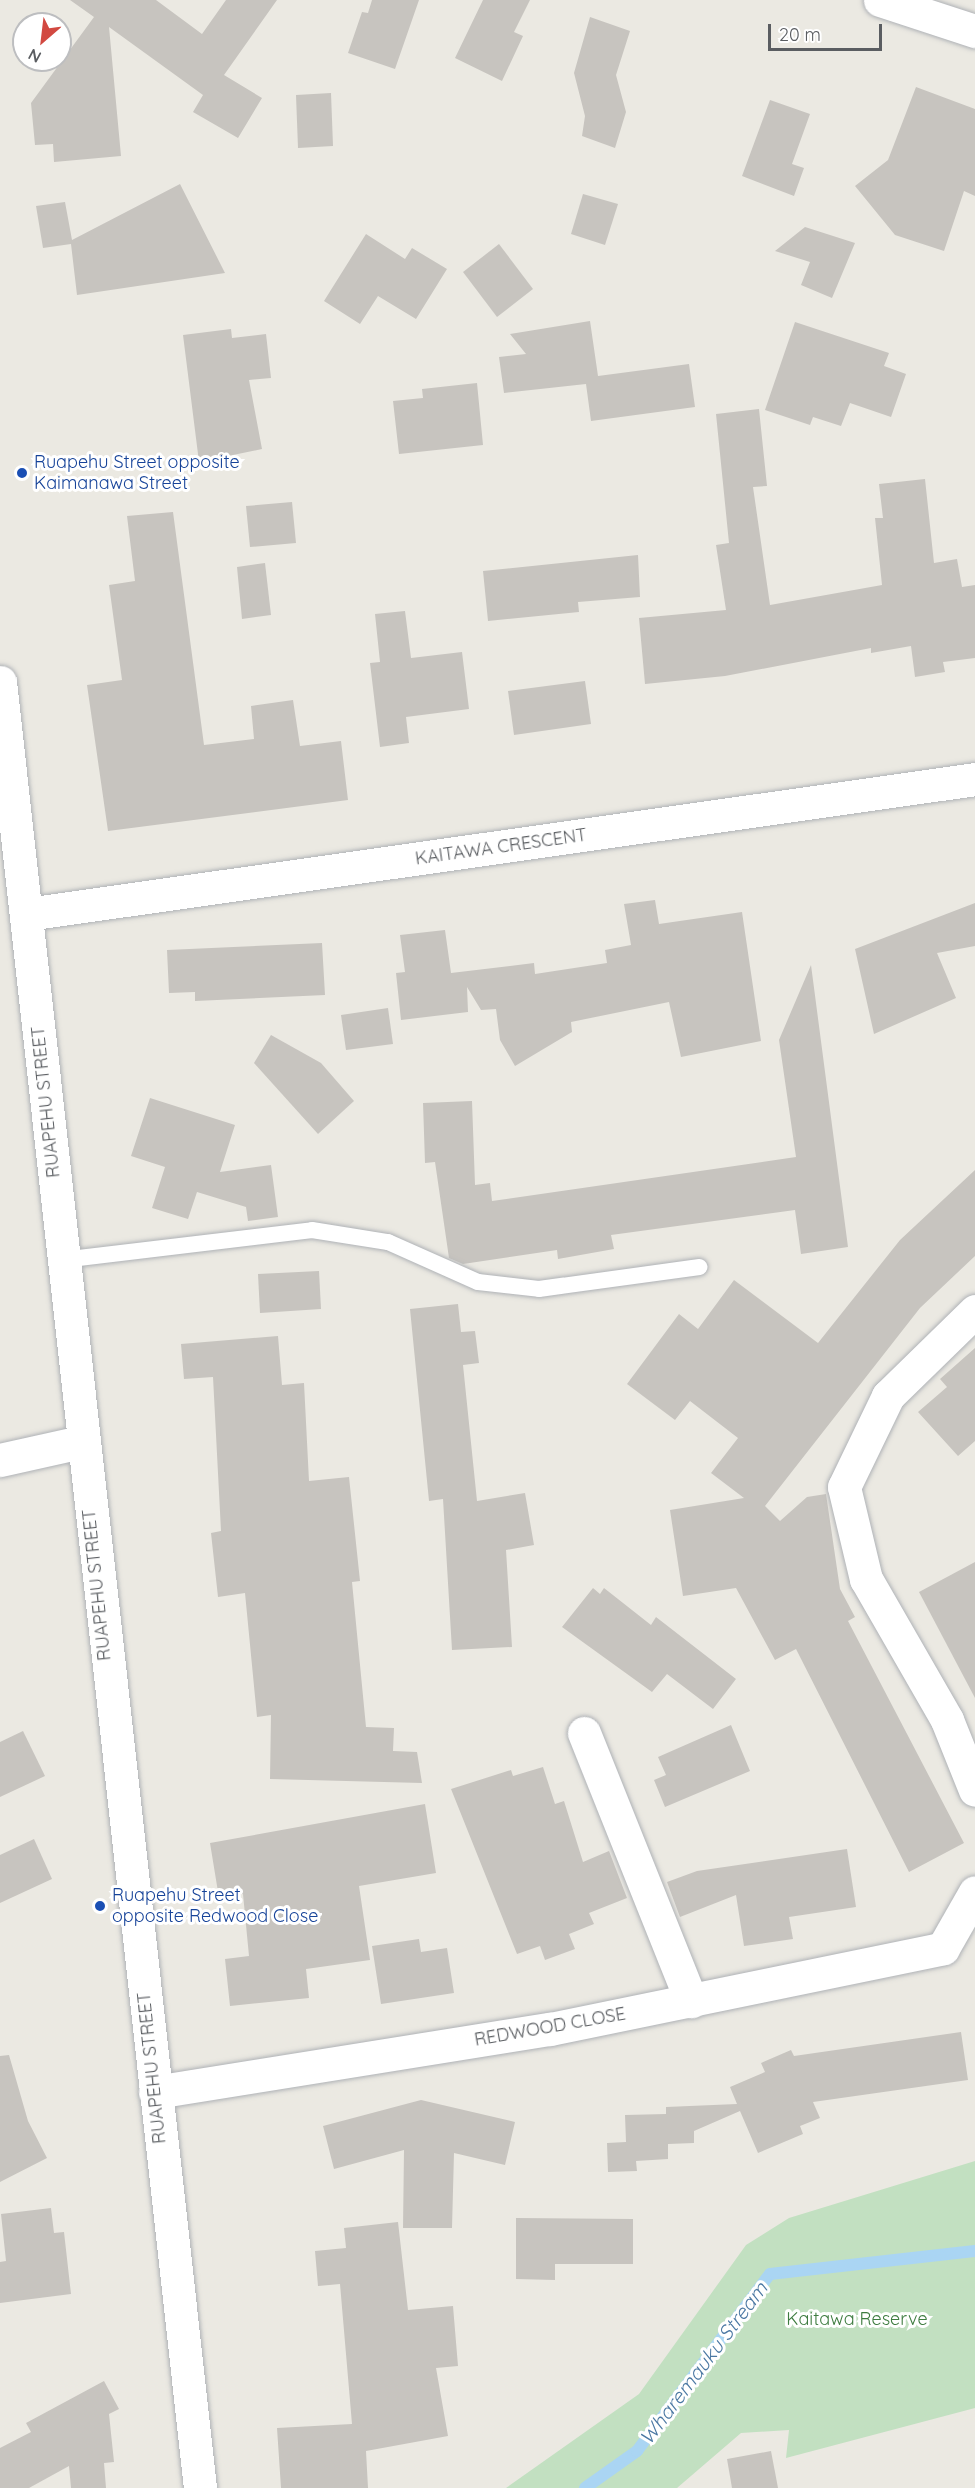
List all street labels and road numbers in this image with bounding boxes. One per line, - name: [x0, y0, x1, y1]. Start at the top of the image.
- street label: KAITAWA CRESCENT: [414, 824, 588, 870]
- street label: RUAPEHU STREET: [27, 1025, 65, 1179]
- street label: RUAPEHU STREET: [78, 1508, 116, 1662]
- street label: RUAPEHU STREET: [133, 1991, 171, 2145]
- street label: REDWOOD CLOSE: [473, 2003, 627, 2051]

